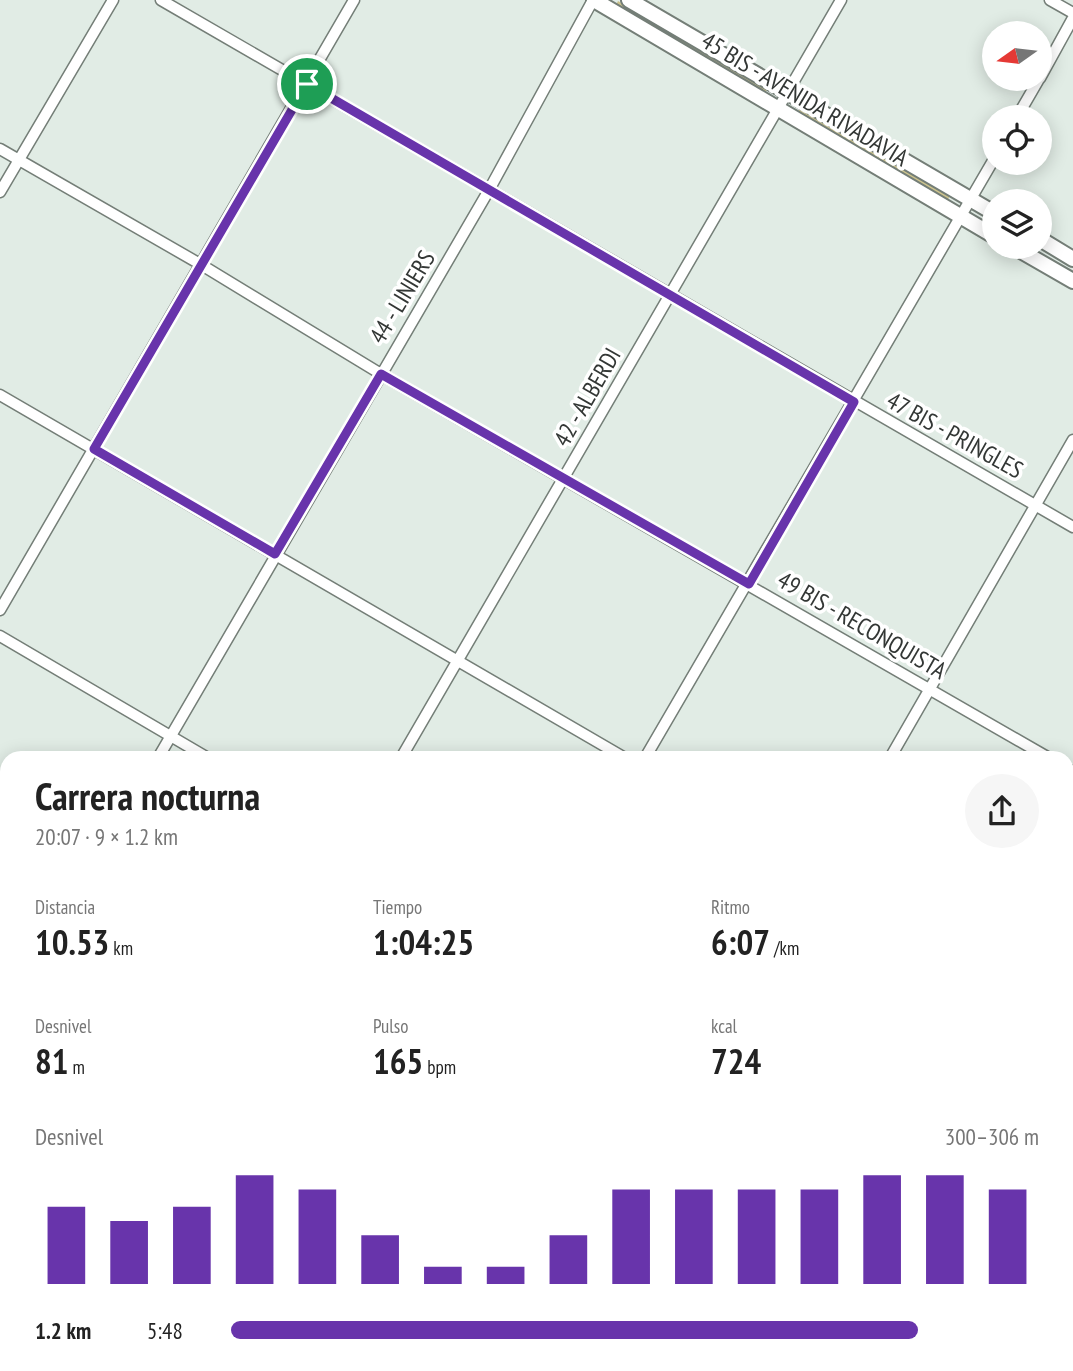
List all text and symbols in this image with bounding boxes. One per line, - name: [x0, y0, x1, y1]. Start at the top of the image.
- north arrow: [982, 21, 1052, 91]
- map controls: [982, 21, 1052, 259]
- street label: 45 BIS - AVENIDA RIVADAVIA: [696, 25, 915, 173]
- pin: [277, 54, 337, 114]
- icon: arrive: [288, 65, 326, 103]
- button: locate: [982, 105, 1052, 175]
- button: layers: [982, 189, 1052, 259]
- street label: 44 - LINIERS: [362, 245, 442, 349]
- street label: 42 - ALBERDI: [546, 342, 628, 452]
- street label: 47 BIS - PRINGLES: [881, 385, 1029, 485]
- street label: 49 BIS - RECONQUISTA: [772, 564, 953, 686]
- text: Carrera nocturna: [35, 771, 260, 820]
- button: share: [965, 774, 1039, 848]
- text: 20:07 · 9 × 1.2 km: [35, 822, 178, 851]
- text: Distancia: [35, 895, 95, 919]
- text: Tiempo: [373, 895, 422, 919]
- text: Ritmo: [711, 895, 750, 919]
- text: 10.53: [35, 919, 109, 965]
- text: 1:04:25: [373, 919, 474, 965]
- text: 6:07: [711, 919, 770, 965]
- text: km: [109, 936, 133, 960]
- text: /km: [770, 936, 799, 960]
- text: Desnivel: [35, 1014, 91, 1038]
- text: Pulso: [373, 1014, 408, 1038]
- text: kcal: [711, 1014, 737, 1038]
- text: 81: [35, 1038, 68, 1084]
- text: 165: [373, 1038, 423, 1084]
- text: 724: [711, 1038, 761, 1084]
- text: m: [68, 1055, 85, 1079]
- text: bpm: [423, 1055, 456, 1079]
- text: Desnivel: [35, 1122, 103, 1151]
- text: 300–306 m: [945, 1122, 1039, 1151]
- text: 1.2 km: [35, 1316, 91, 1345]
- text: 5:48: [147, 1316, 183, 1345]

